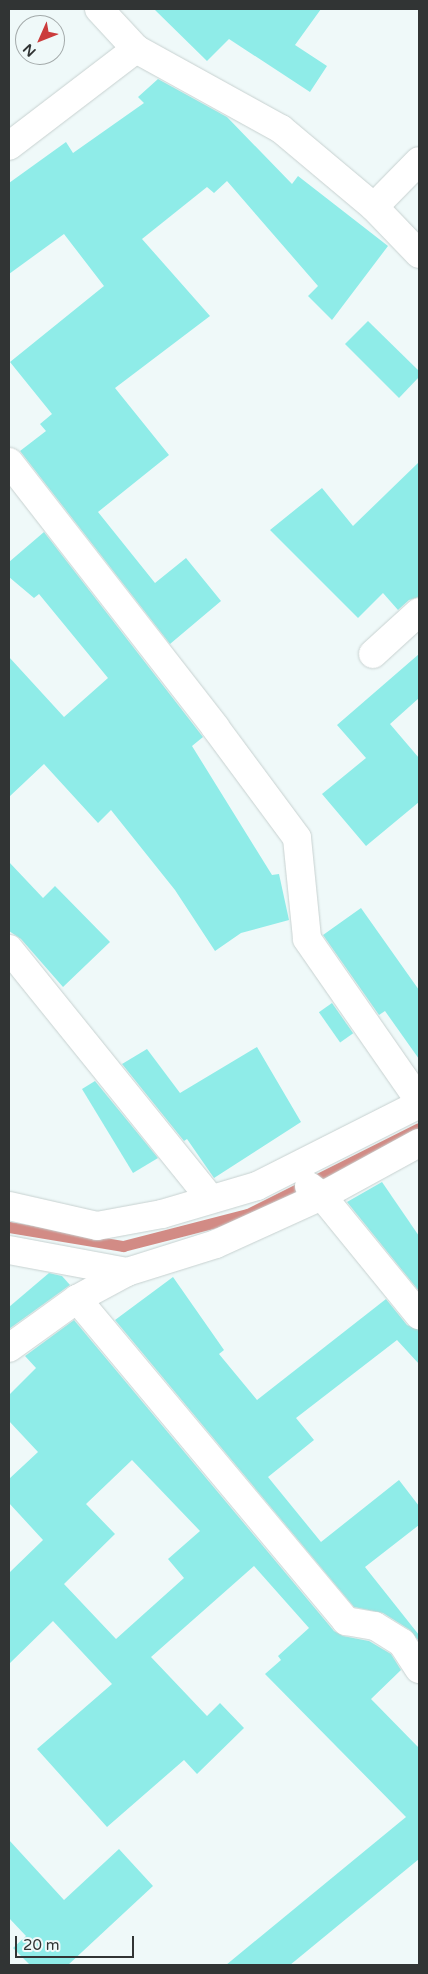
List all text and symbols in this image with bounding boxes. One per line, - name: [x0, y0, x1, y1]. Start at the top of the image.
- north arrow: [15, 15, 65, 65]
- text: N: [20, 40, 40, 60]
- scale bar: [18, 1926, 136, 1958]
- text: 20 m: [23, 1936, 60, 1954]

